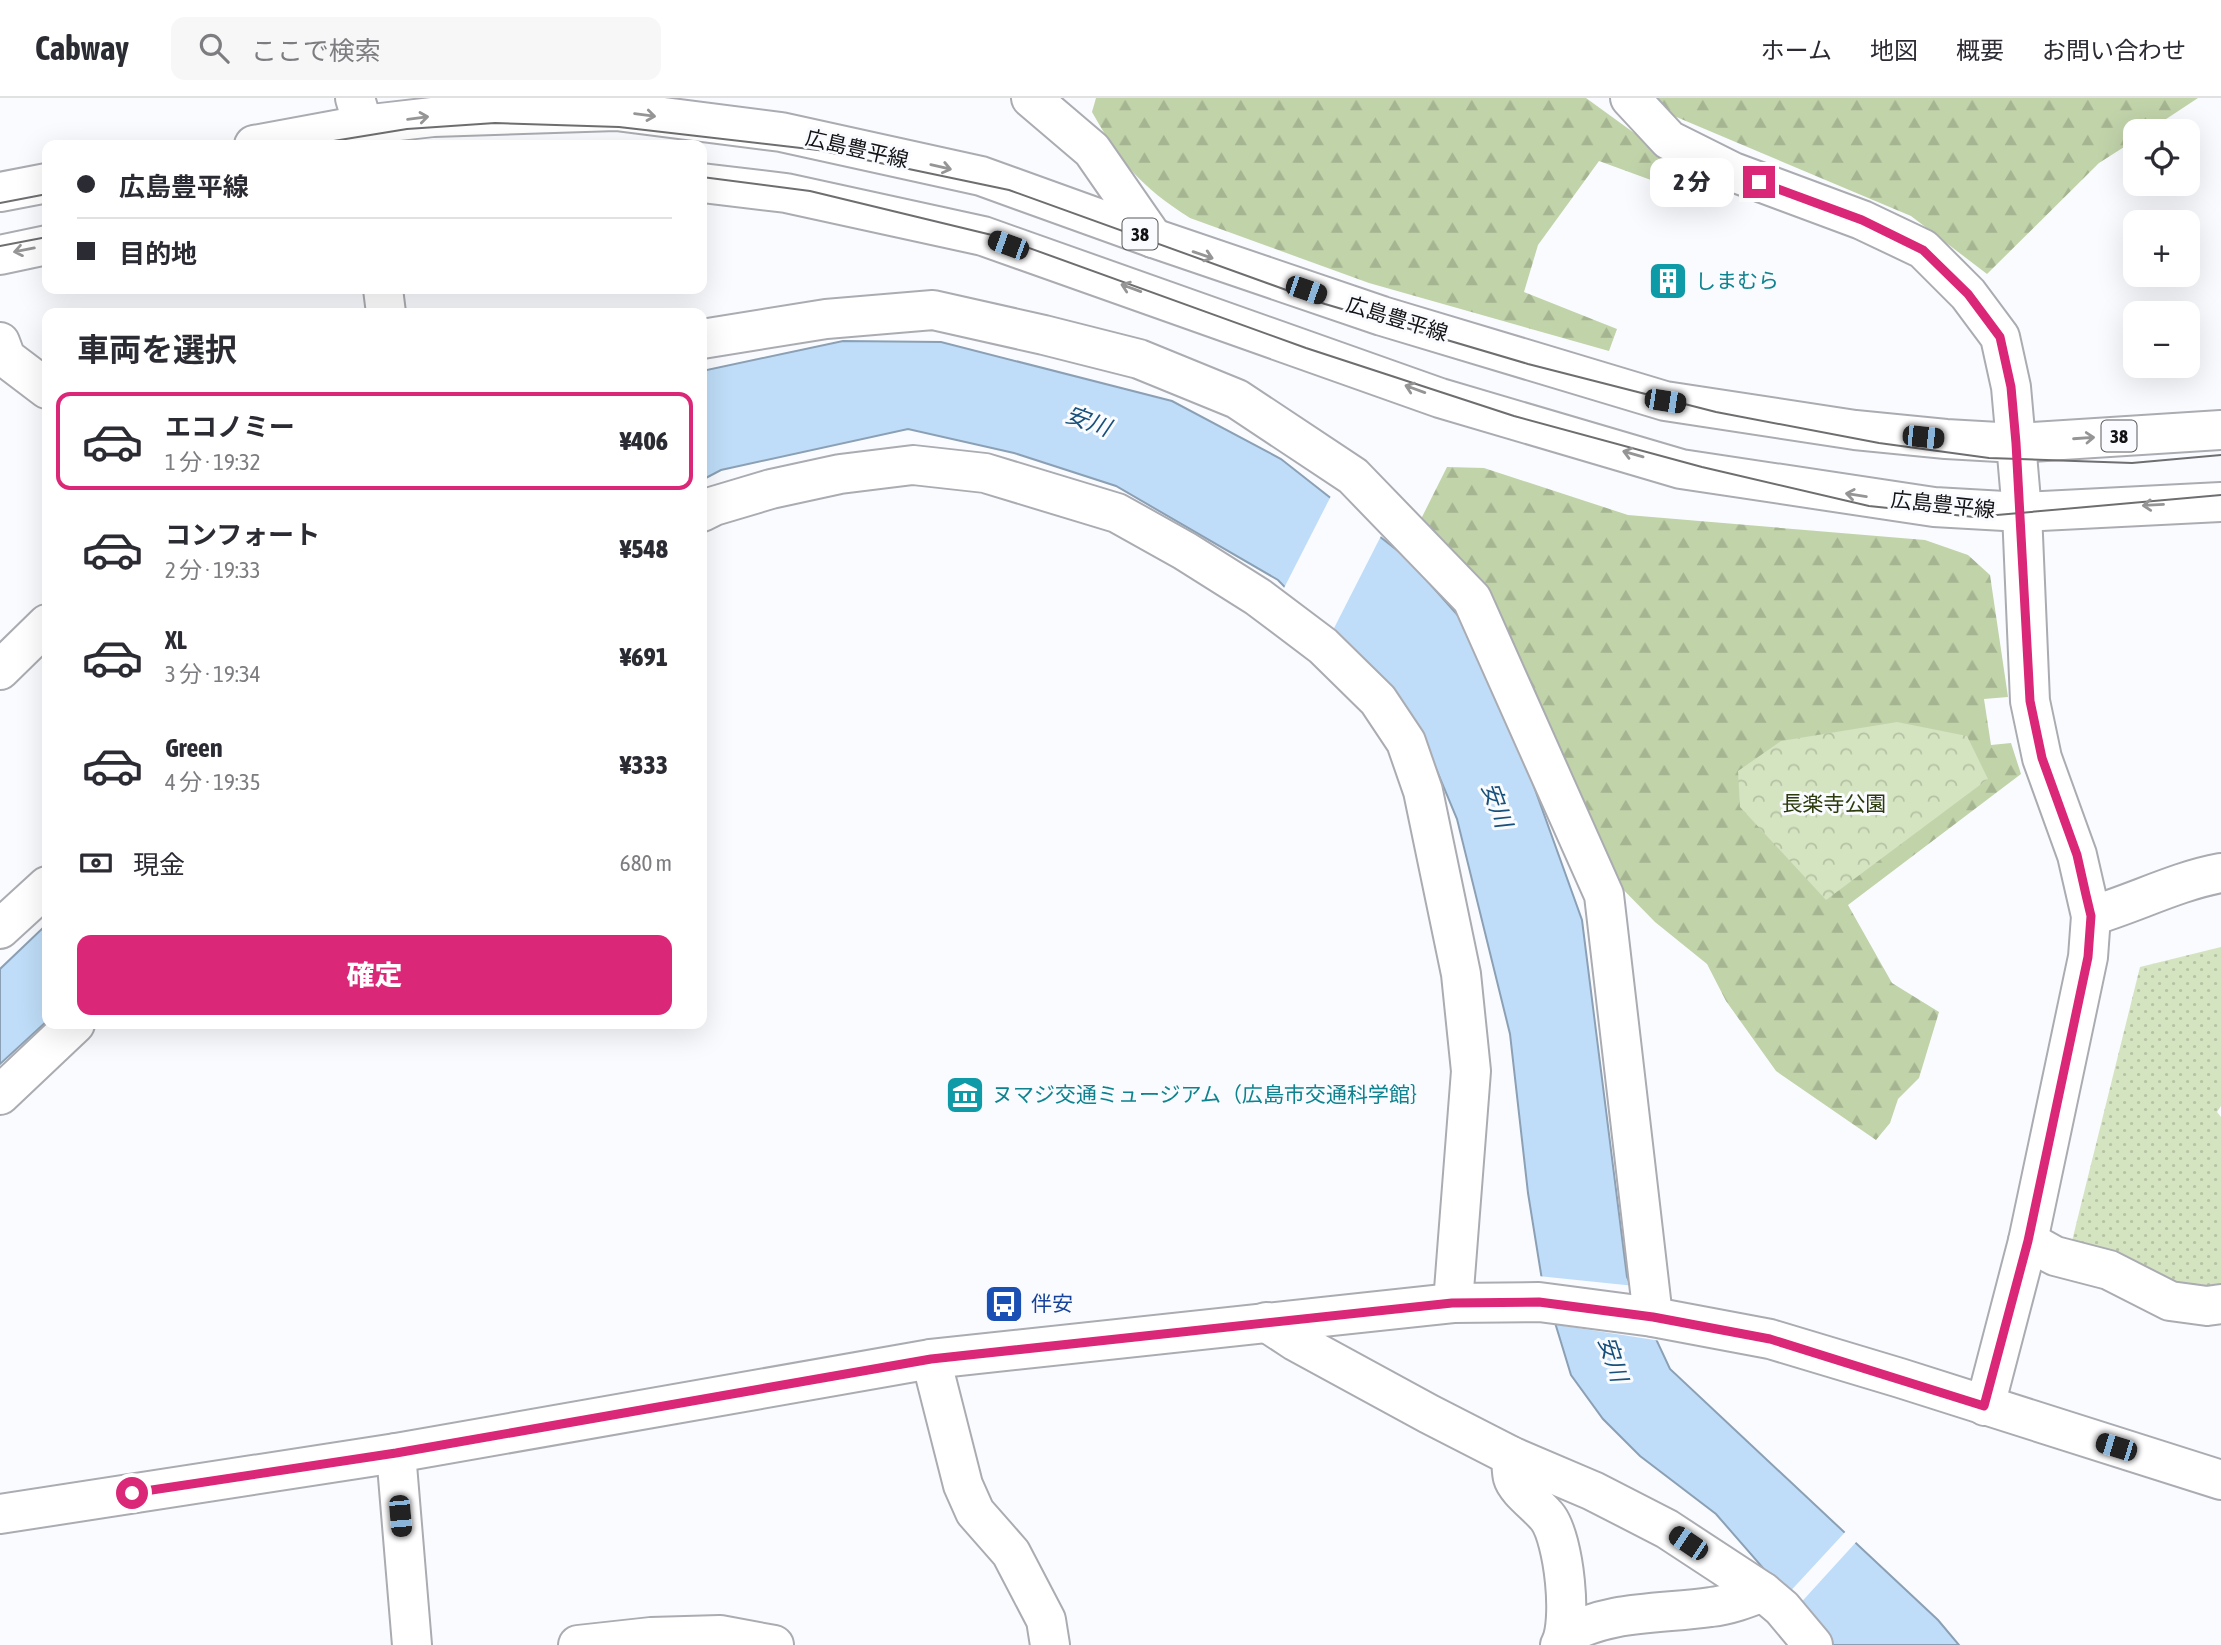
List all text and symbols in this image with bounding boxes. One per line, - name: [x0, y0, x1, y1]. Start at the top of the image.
- search box: [171, 17, 661, 80]
- text: Cabway: [35, 29, 129, 67]
- icon: search: [195, 29, 233, 67]
- text: ここで検索: [251, 36, 381, 66]
- text: ホーム: [1761, 37, 1832, 64]
- text: 地図: [1870, 37, 1918, 64]
- text: 概要: [1956, 37, 2004, 64]
- text: お問い合わせ: [2042, 37, 2186, 64]
- one-way arrow: [633, 108, 656, 121]
- one-way arrow: [406, 112, 428, 125]
- map controls: [2123, 119, 2200, 378]
- button: locate: [2123, 119, 2200, 196]
- street label: 広島豊平線: [803, 125, 911, 172]
- callout: 2 分: [1650, 158, 1734, 206]
- one-way arrow: [929, 161, 952, 175]
- route end: [1743, 166, 1775, 198]
- text: 2 分: [1674, 169, 1710, 195]
- text: 広島豊平線: [119, 172, 249, 202]
- button: +: [2123, 210, 2200, 287]
- road number: 38: [1122, 218, 1158, 250]
- car: [985, 228, 1032, 262]
- text: 目的地: [119, 239, 197, 269]
- one-way arrow: [13, 243, 36, 257]
- one-way arrow: [1191, 250, 1213, 262]
- building icon: しまむら: [1647, 260, 1689, 302]
- place label: しまむら: [1695, 268, 1779, 292]
- car: [1283, 273, 1330, 307]
- one-way arrow: [1121, 281, 1143, 294]
- street label: 広島豊平線: [1344, 291, 1451, 345]
- button: −: [2123, 301, 2200, 378]
- text: 車両を選択: [77, 331, 237, 368]
- one-way arrow: [1405, 382, 1427, 394]
- car: [1643, 387, 1688, 415]
- water label: 安川: [1062, 401, 1117, 442]
- icon: car: [81, 410, 144, 473]
- text: エコノミー: [165, 412, 295, 442]
- road number: 38: [2102, 420, 2136, 452]
- car: [1902, 424, 1945, 450]
- text: ¥406: [620, 426, 668, 456]
- one-way arrow: [2072, 432, 2095, 445]
- one-way arrow: [1622, 447, 1644, 460]
- text: 1 分 · 19:32: [165, 449, 261, 475]
- street label: 広島豊平線: [1890, 487, 1997, 521]
- one-way arrow: [1846, 488, 1868, 501]
- one-way arrow: [2142, 499, 2165, 512]
- icon: car: [81, 518, 144, 581]
- text: コンフォート: [165, 520, 320, 550]
- text: ¥548: [620, 534, 668, 564]
- text: 2 分 · 19:33: [165, 557, 261, 583]
- text: XL: [165, 625, 187, 655]
- icon: car: [81, 626, 144, 689]
- text: ¥691: [620, 642, 668, 672]
- text: 3 分 · 19:34: [165, 661, 261, 687]
- text: Green: [165, 733, 223, 763]
- icon: car: [81, 734, 144, 797]
- text: ¥333: [620, 750, 668, 780]
- text: 4 分 · 19:35: [165, 769, 261, 795]
- water label: 安川: [1477, 779, 1518, 834]
- park label: 長楽寺公園: [1782, 791, 1887, 815]
- icon: cash: [77, 844, 115, 882]
- text: 現金: [133, 850, 185, 880]
- text: 680 m: [620, 850, 672, 876]
- button: 確定: [77, 935, 672, 1015]
- museum icon: ヌマジ交通ミュージアム（広島市交通科学館｝: [944, 1074, 986, 1116]
- place label: ヌマジ交通ミュージアム（広島市交通科学館｝: [992, 1082, 1431, 1106]
- bus stop icon: 伴安: [983, 1283, 1025, 1325]
- place label: 伴安: [1031, 1291, 1073, 1315]
- water label: 安川: [1594, 1333, 1633, 1388]
- car: [2093, 1431, 2140, 1463]
- route start: [116, 1477, 148, 1509]
- car: [388, 1494, 413, 1538]
- car: [1665, 1523, 1712, 1563]

